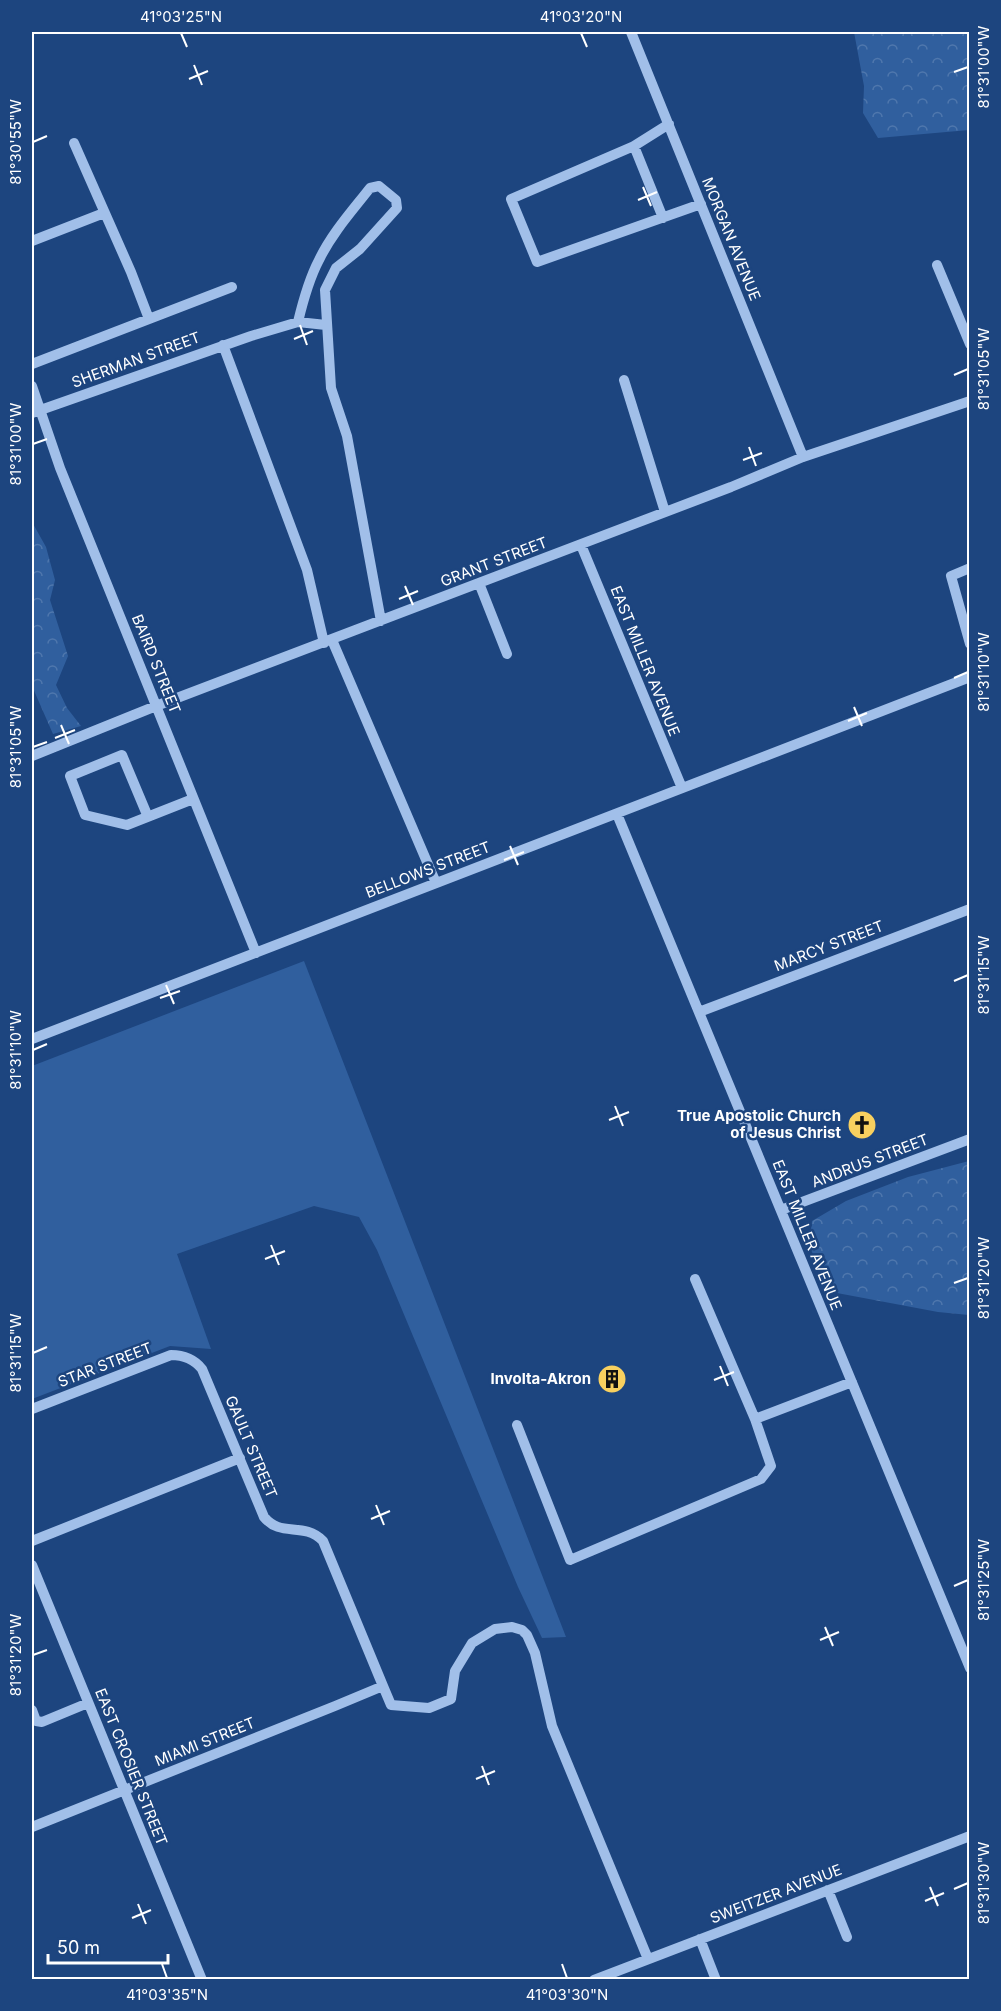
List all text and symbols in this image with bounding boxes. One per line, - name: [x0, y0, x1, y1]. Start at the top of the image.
- text: 41°03'25"N: [140, 7, 222, 26]
- text: 41°03'20"N: [540, 7, 622, 26]
- text: 81°31'00"W: [974, 25, 993, 108]
- text: 81°30'55"W: [6, 99, 25, 185]
- street label: MORGAN AVENUE: [698, 174, 765, 303]
- street label: SHERMAN STREET: [69, 327, 203, 392]
- text: 81°31'05"W: [974, 328, 993, 410]
- text: 81°31'00"W: [6, 402, 25, 485]
- street label: GRANT STREET: [438, 532, 550, 591]
- street label: EAST MILLER AVENUE: [607, 583, 684, 739]
- street label: BAIRD STREET: [128, 611, 185, 716]
- text: 81°31'10"W: [974, 632, 993, 712]
- text: 81°31'05"W: [6, 706, 25, 788]
- street label: BELLOWS STREET: [363, 837, 493, 902]
- street label: MARCY STREET: [771, 916, 886, 975]
- text: 81°31'15"W: [974, 935, 993, 1015]
- text: 81°31'10"W: [6, 1010, 25, 1090]
- place label: True Apostolic Church of Jesus Christ: [677, 1106, 842, 1142]
- church icon: True Apostolic Church of Jesus Christ: [846, 1109, 878, 1141]
- street label: ANDRUS STREET: [809, 1129, 931, 1192]
- street label: EAST MILLER AVENUE: [769, 1157, 846, 1313]
- text: 81°31'20"W: [974, 1237, 993, 1319]
- text: 81°31'15"W: [6, 1313, 25, 1393]
- street label: STAR STREET: [55, 1338, 154, 1391]
- building icon: Involta-Akron: [596, 1363, 628, 1395]
- place label: Involta-Akron: [491, 1369, 591, 1388]
- street label: GAULT STREET: [221, 1393, 282, 1501]
- text: 81°31'25"W: [974, 1539, 993, 1621]
- text: 81°31'20"W: [6, 1614, 25, 1696]
- street label: EAST CROSIER STREET: [91, 1685, 172, 1848]
- street label: MIAMI STREET: [152, 1713, 258, 1770]
- text: 81°31'30"W: [974, 1841, 993, 1924]
- street label: SWEITZER AVENUE: [707, 1860, 844, 1927]
- scale bar: [48, 1927, 168, 1965]
- text: 50 m: [57, 1937, 100, 1958]
- text: 41°03'35"N: [126, 1985, 208, 2004]
- text: 41°03'30"N: [526, 1985, 608, 2004]

